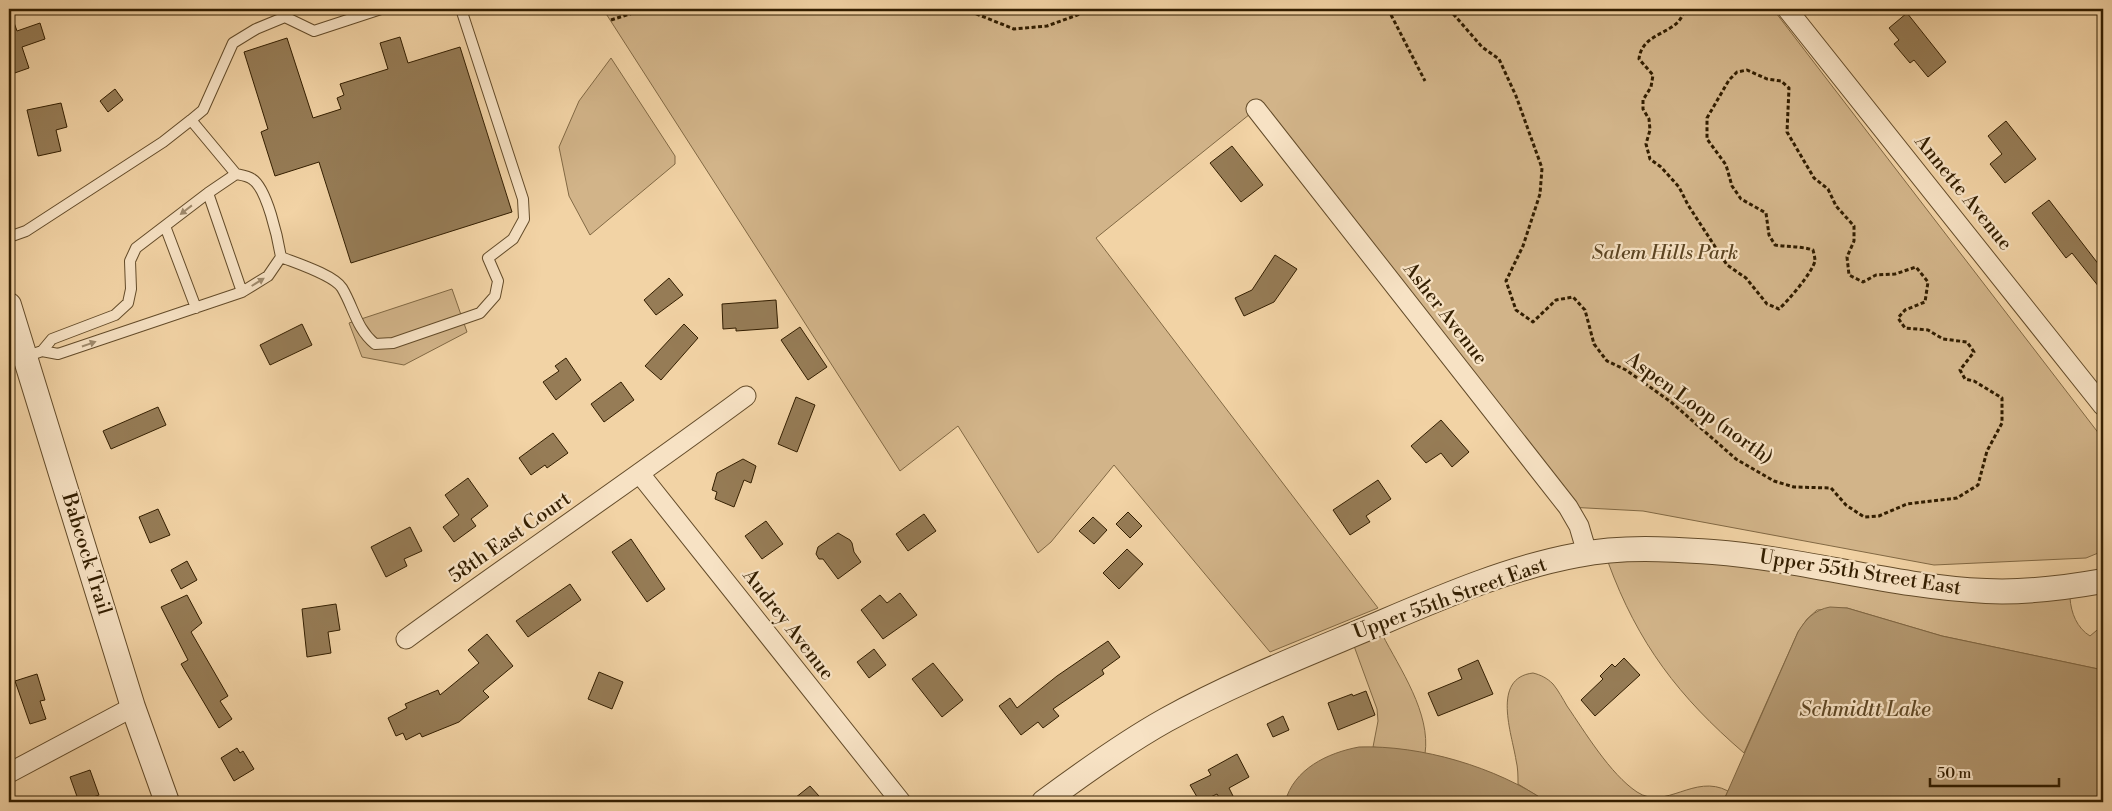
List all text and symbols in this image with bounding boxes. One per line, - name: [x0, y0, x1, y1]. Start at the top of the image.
- street label: Annette Avenue: [1908, 129, 2017, 256]
- one-way arrow: [180, 204, 193, 215]
- park label: Salem Hills Park: [1592, 241, 1738, 266]
- street label: Asher Avenue: [1397, 257, 1493, 370]
- one-way arrow: [251, 278, 264, 287]
- one-way arrow: [82, 340, 97, 348]
- street label: Aspen Loop (north): [1620, 347, 1777, 471]
- street label: 58th East Court: [444, 487, 576, 589]
- street label: Babcock Trail: [55, 489, 116, 618]
- street label: Upper 55th Street East: [1757, 545, 1963, 601]
- street label: Upper 55th Street East: [1350, 552, 1550, 646]
- street label: Audrey Avenue: [736, 563, 839, 686]
- water label: Schmidtt Lake: [1799, 697, 1931, 723]
- scale bar: [1930, 756, 2058, 788]
- text: 50 m: [1937, 764, 1971, 783]

